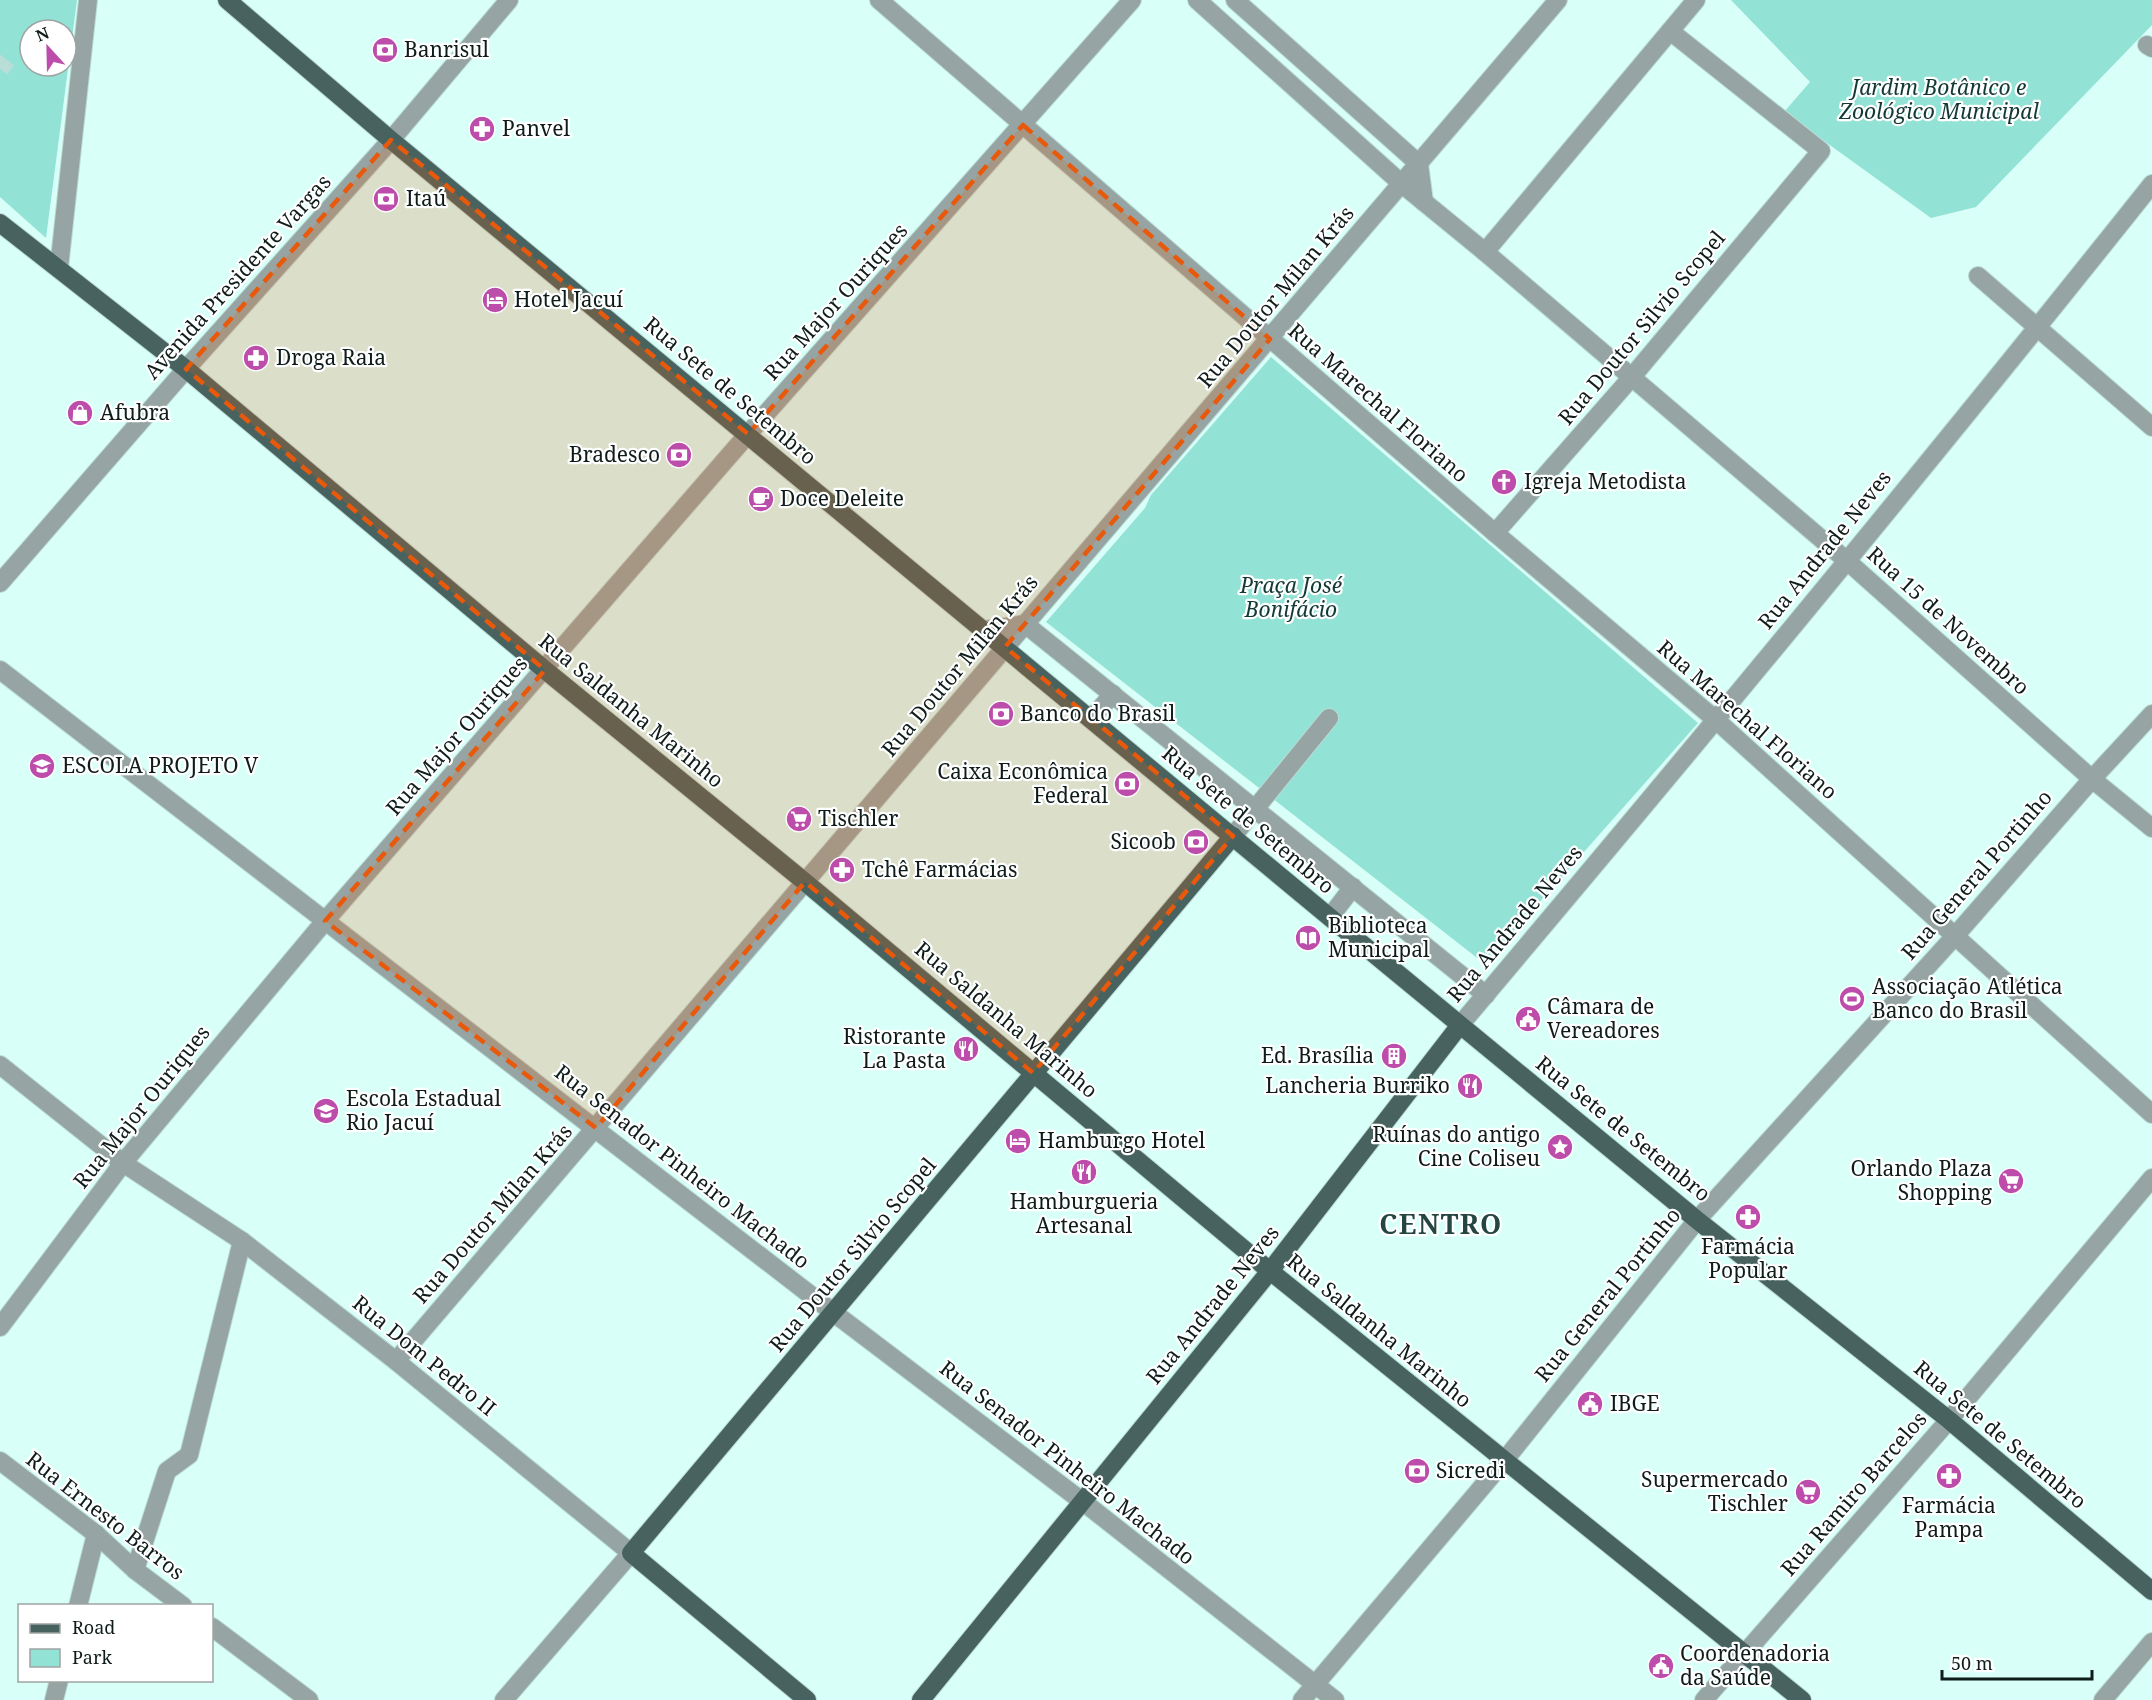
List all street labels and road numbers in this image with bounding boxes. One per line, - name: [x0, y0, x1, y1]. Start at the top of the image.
- street label: Avenida Presidente Vargas: [138, 168, 337, 385]
- street label: Rua Doutor Milan Krás: [1191, 200, 1360, 393]
- street label: Rua Major Ouriques: [757, 217, 913, 386]
- street label: Rua Doutor Silvio Scopel: [1552, 224, 1731, 430]
- street label: Rua Sete de Setembro: [639, 310, 823, 471]
- street label: Rua Marechal Floriano: [1283, 316, 1474, 488]
- street label: Rua Andrade Neves: [1751, 464, 1897, 635]
- street label: Rua 15 de Novembro: [1862, 540, 2036, 701]
- street label: Rua Doutor Milan Krás: [875, 569, 1044, 762]
- street label: Rua Saldanha Marinho: [533, 627, 730, 794]
- street label: Rua Marechal Floriano: [1652, 633, 1843, 805]
- street label: Rua Major Ouriques: [379, 650, 533, 821]
- street label: Rua Sete de Setembro: [1157, 739, 1341, 900]
- street label: Rua General Portinho: [1895, 783, 2058, 965]
- street label: Rua Andrade Neves: [1440, 839, 1588, 1008]
- street label: Rua Saldanha Marinho: [909, 935, 1104, 1104]
- street label: Rua Major Ouriques: [67, 1019, 216, 1194]
- street label: Rua Sete de Setembro: [1531, 1049, 1717, 1207]
- street label: Rua Senador Pinheiro Machado: [549, 1058, 816, 1275]
- street label: Rua Doutor Milan Krás: [406, 1118, 578, 1309]
- street label: Rua Doutor Silvio Scopel: [763, 1151, 942, 1357]
- street label: Rua General Portinho: [1528, 1201, 1686, 1387]
- street label: Rua Andrade Neves: [1139, 1219, 1285, 1390]
- street label: Rua Saldanha Marinho: [1281, 1247, 1478, 1414]
- street label: Rua Dom Pedro II: [347, 1289, 502, 1422]
- street label: Rua Senador Pinheiro Machado: [934, 1354, 1201, 1571]
- street label: Rua Sete de Setembro: [1909, 1354, 2093, 1515]
- street label: Rua Ramiro Barcelos: [1774, 1405, 1932, 1581]
- street label: Rua Ernesto Barros: [21, 1445, 190, 1586]

